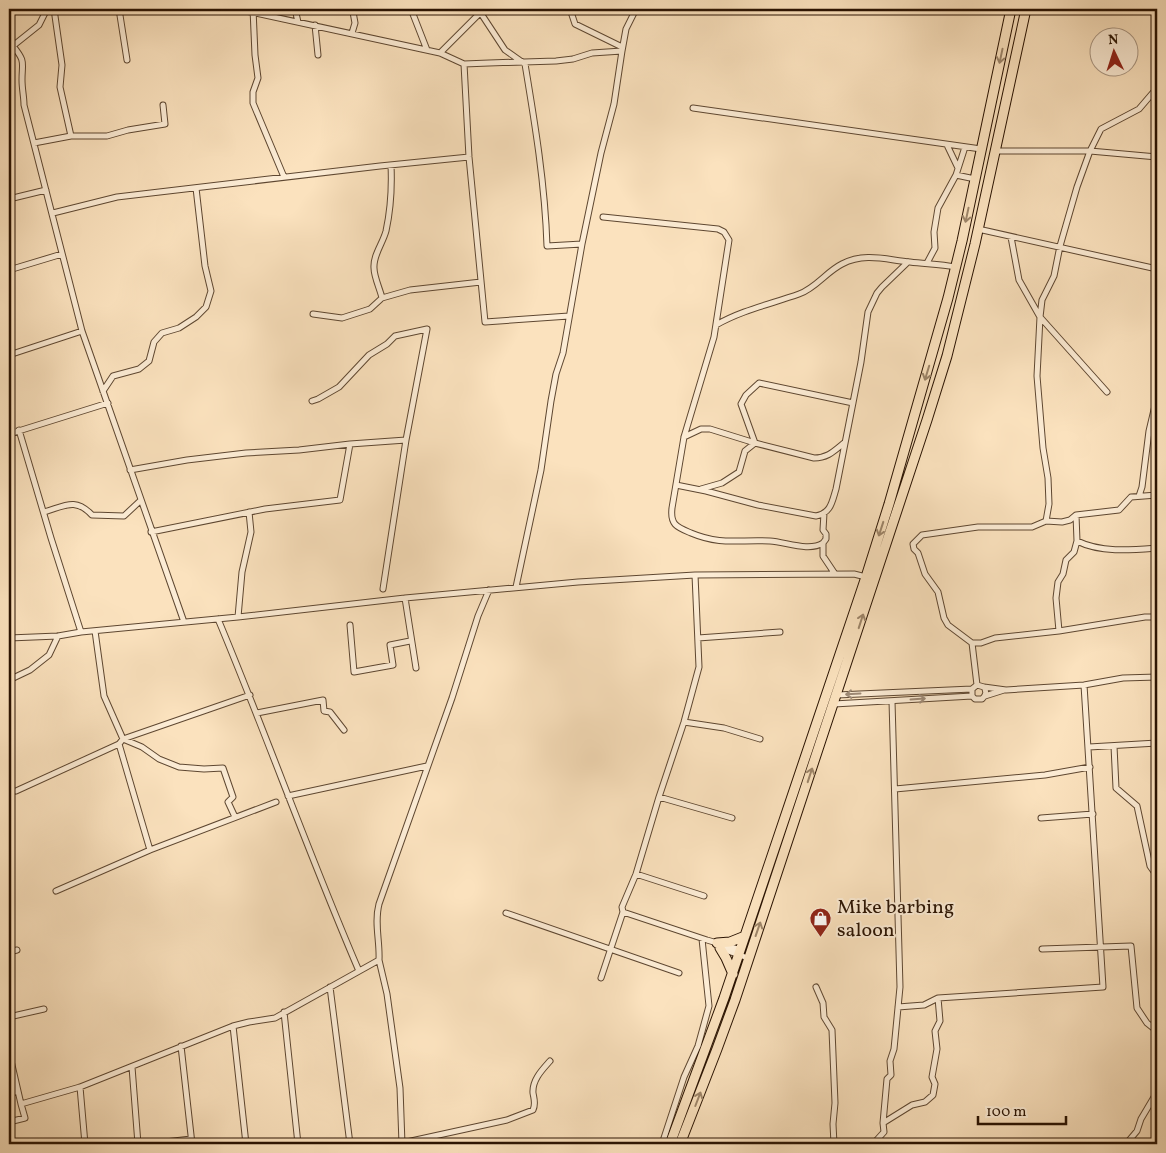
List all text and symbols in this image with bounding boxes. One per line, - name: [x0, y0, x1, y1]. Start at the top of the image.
- north arrow: [1088, 28, 1138, 78]
- text: N: [1107, 31, 1119, 50]
- one-way arrow: [996, 48, 1005, 64]
- one-way arrow: [962, 207, 972, 223]
- one-way arrow: [922, 364, 932, 380]
- one-way arrow: [876, 520, 885, 536]
- one-way arrow: [857, 614, 866, 629]
- one-way arrow: [845, 689, 862, 699]
- one-way arrow: [910, 695, 926, 704]
- one-way arrow: [806, 768, 816, 784]
- place label: Mike barbing saloon: [837, 894, 954, 945]
- shop icon: Mike barbing saloon: [809, 907, 833, 938]
- one-way arrow: [754, 922, 763, 938]
- one-way arrow: [694, 1092, 703, 1107]
- scale bar: [978, 1093, 1066, 1125]
- text: 100 m: [986, 1102, 1026, 1123]

